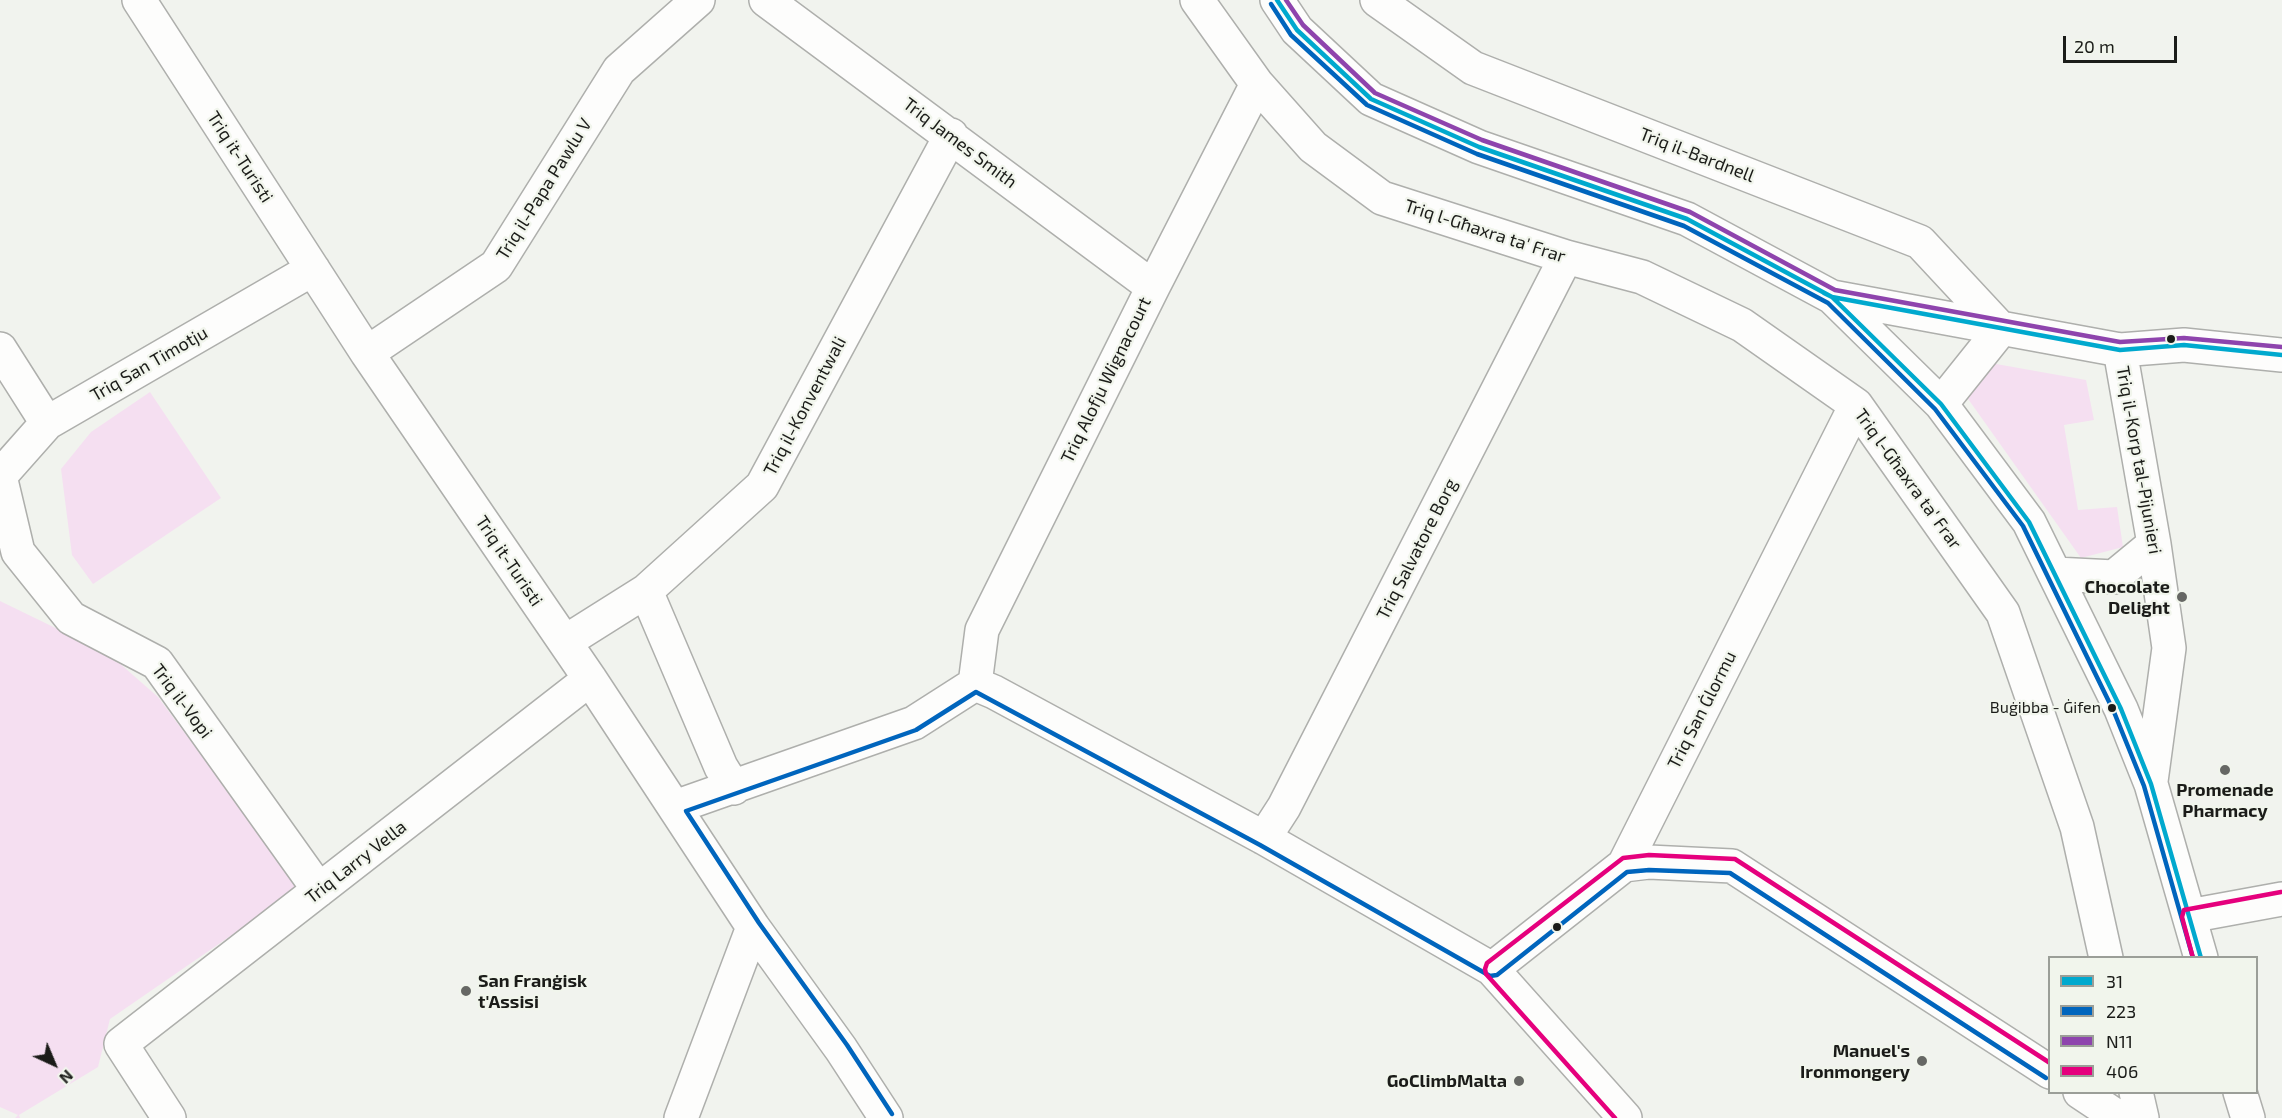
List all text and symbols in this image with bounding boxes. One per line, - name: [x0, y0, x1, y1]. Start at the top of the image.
- scale bar: [2066, 24, 2180, 62]
- text: 20 m: [2074, 35, 2115, 57]
- street label: Triq James Smith: [899, 93, 1021, 193]
- street label: Triq it-Turisti: [203, 107, 277, 207]
- street label: Triq il-Papa Pawlu V: [492, 114, 596, 264]
- street label: Triq il-Bardnell: [1636, 123, 1758, 187]
- street label: Triq l-Għaxra ta' Frar: [1402, 195, 1568, 267]
- street label: Triq Alofju Wignacourt: [1056, 293, 1156, 467]
- street label: Triq San Timotju: [87, 322, 211, 406]
- street label: Triq il-Konventwali: [759, 333, 851, 479]
- unlabelled marker: [2165, 333, 2177, 345]
- street label: Triq il-Korp tal-Pijunieri: [2112, 364, 2166, 556]
- street label: Triq l-Għaxra ta' Frar: [1850, 405, 1966, 553]
- street label: Triq Salvatore Borg: [1372, 475, 1462, 623]
- street label: Triq it-Turisti: [471, 512, 547, 610]
- place label: Chocolate Delight: [2085, 576, 2170, 618]
- marker: Chocolate Delight: [2175, 590, 2189, 604]
- street label: Triq San Ġlormu: [1663, 647, 1741, 773]
- street label: Triq il-Vopi: [147, 660, 217, 742]
- place label: Buġibba - Ġifen: [1990, 698, 2101, 718]
- marker: Buġibba - Ġifen: [2106, 702, 2118, 714]
- marker: Promenade Pharmacy: [2218, 763, 2232, 777]
- place label: Promenade Pharmacy: [2176, 779, 2274, 822]
- street label: Triq Larry Vella: [301, 816, 411, 908]
- unlabelled marker: [1551, 921, 1563, 933]
- legend: [2048, 956, 2258, 1094]
- place label: San Franġisk t'Assisi: [478, 970, 587, 1012]
- text: 31: [2106, 970, 2123, 992]
- marker: San Franġisk t'Assisi: [459, 984, 473, 998]
- text: 223: [2106, 1000, 2136, 1022]
- text: N11: [2106, 1030, 2133, 1052]
- north arrow: [24, 1034, 84, 1094]
- place label: Manuel's Ironmongery: [1800, 1040, 1910, 1082]
- marker: Manuel's Ironmongery: [1915, 1054, 1929, 1068]
- text: 406: [2106, 1060, 2138, 1082]
- text: N: [56, 1066, 78, 1088]
- place label: GoClimbMalta: [1387, 1070, 1507, 1092]
- marker: GoClimbMalta: [1512, 1074, 1526, 1088]

